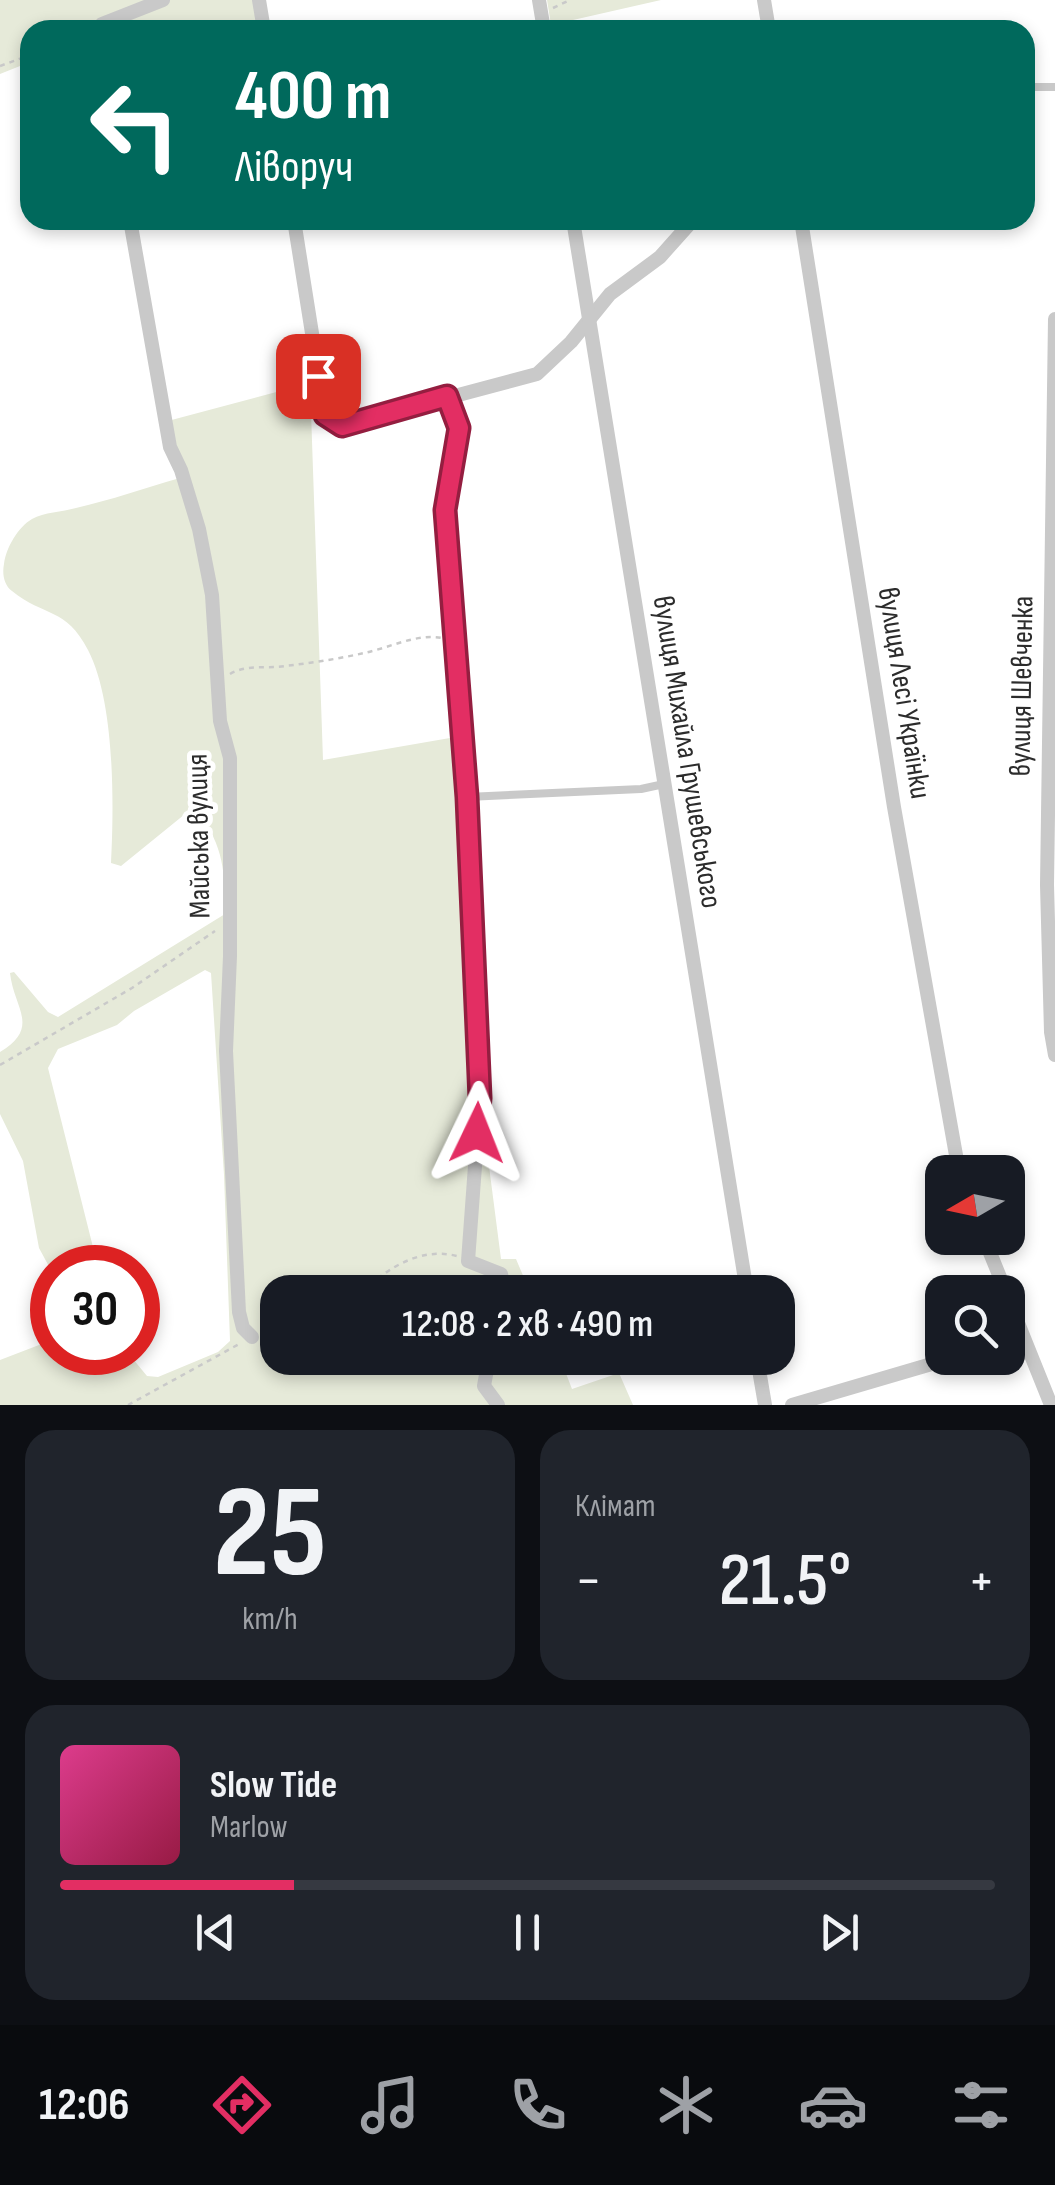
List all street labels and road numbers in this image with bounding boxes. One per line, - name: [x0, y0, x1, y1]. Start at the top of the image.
- street label: вулиця Лесі Українки: [870, 585, 938, 801]
- street label: вулиця Михайла Грушевського: [645, 593, 729, 911]
- street label: вулиця Шевченка: [1002, 595, 1042, 777]
- street label: Майська вулиця: [180, 753, 218, 919]

